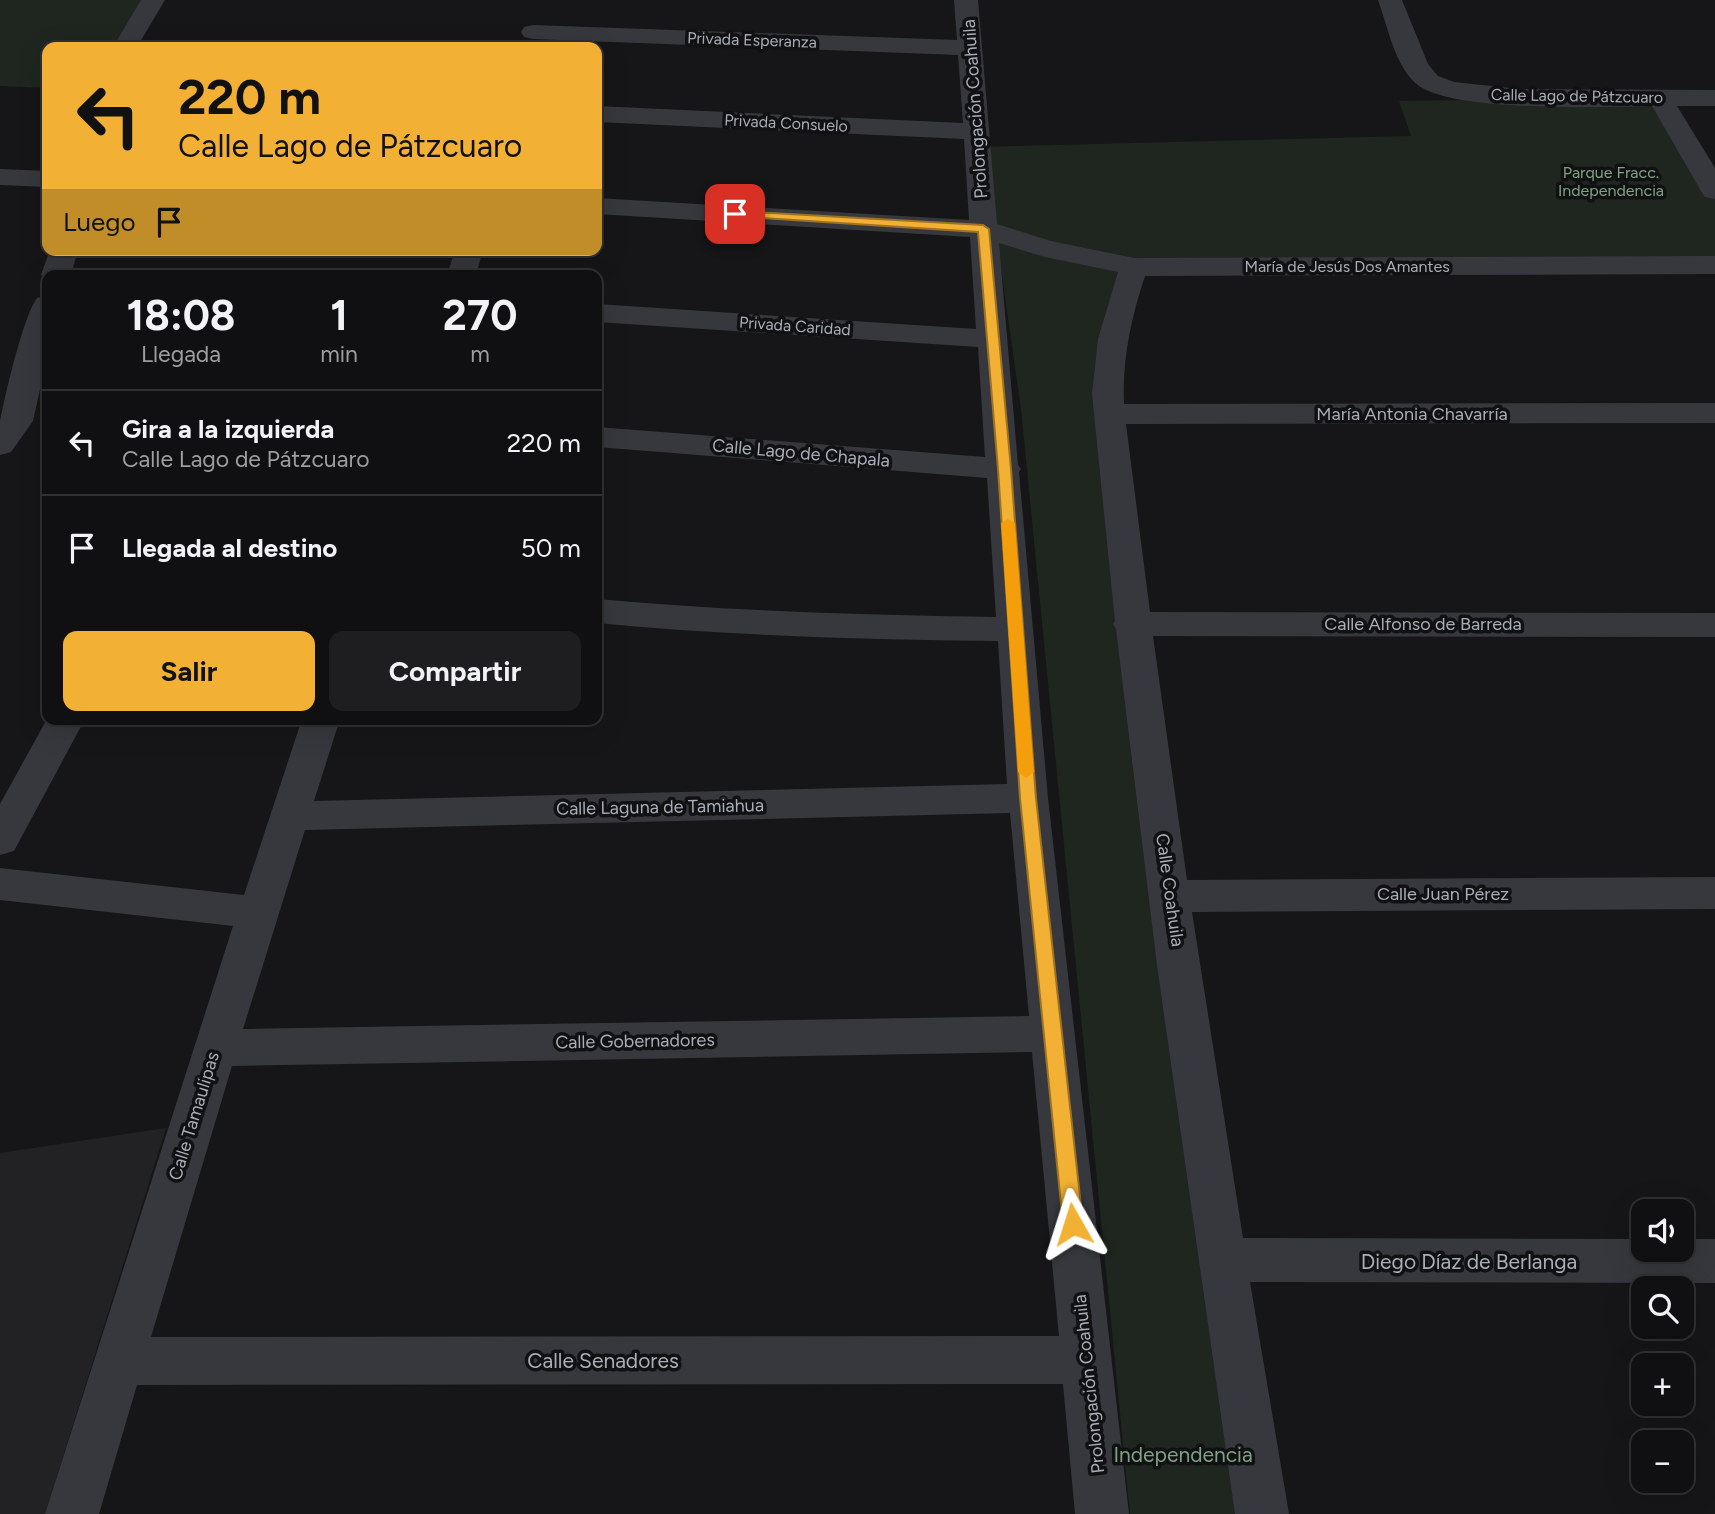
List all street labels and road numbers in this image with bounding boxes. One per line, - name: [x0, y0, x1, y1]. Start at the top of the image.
- street label: Prolongación Coahuila: [958, 18, 992, 200]
- street label: Privada Esperanza: [687, 28, 817, 52]
- street label: Calle Lago de Pátzcuaro: [1491, 85, 1663, 107]
- street label: Privada Consuelo: [724, 110, 848, 136]
- street label: María de Jesús Dos Amantes: [1244, 257, 1450, 276]
- street label: Privada Caridad: [739, 313, 851, 339]
- street label: María Antonia Chavarría: [1316, 403, 1508, 425]
- street label: Calle Lago de Chapala: [711, 434, 891, 472]
- street label: Calle Alfonso de Barreda: [1324, 613, 1522, 635]
- street label: Calle Laguna de Tamiahua: [556, 794, 764, 820]
- street label: Calle Coahuila: [1151, 832, 1189, 948]
- street label: Calle Juan Pérez: [1377, 883, 1509, 905]
- street label: Calle Gobernadores: [555, 1029, 715, 1053]
- street label: Calle Tamaulipas: [164, 1049, 224, 1183]
- street label: Diego Díaz de Berlanga: [1361, 1249, 1577, 1274]
- street label: Prolongación Coahuila: [1069, 1293, 1109, 1475]
- street label: Calle Senadores: [527, 1348, 679, 1373]

